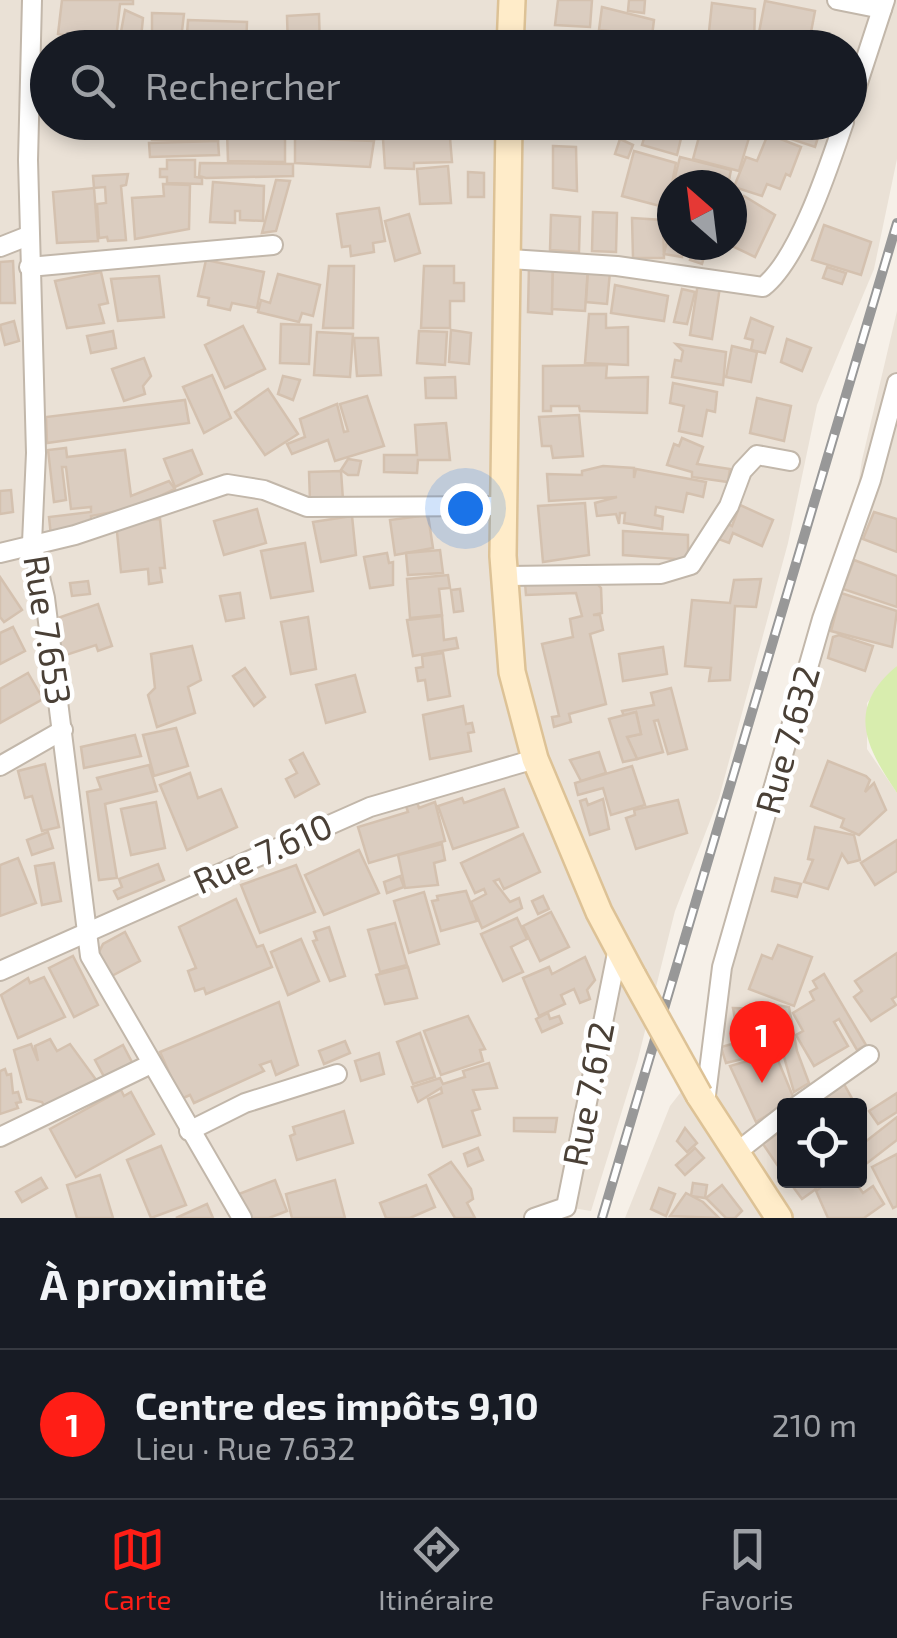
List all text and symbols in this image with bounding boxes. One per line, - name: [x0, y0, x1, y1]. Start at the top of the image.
- search box: [30, 30, 867, 140]
- icon: search: [65, 58, 120, 113]
- text: Rechercher: [145, 62, 341, 108]
- north arrow: [657, 170, 747, 260]
- your location: [440, 483, 491, 534]
- street label: Rue 7.653: [16, 552, 82, 707]
- street label: Rue 7.632: [745, 661, 827, 818]
- street label: Rue 7.610: [186, 803, 338, 901]
- pin: 1: [730, 1000, 794, 1083]
- street label: Rue 7.612: [552, 1018, 622, 1169]
- map controls: [777, 1098, 867, 1188]
- button: locate: [777, 1098, 867, 1188]
- text: À proximité: [40, 1258, 267, 1308]
- text: Centre des impôts 9,10: [135, 1382, 539, 1428]
- text: 1: [66, 1405, 79, 1443]
- text: 210 m: [772, 1405, 857, 1443]
- text: Lieu · Rue 7.632: [135, 1428, 355, 1466]
- tab: Carte: [103, 1522, 172, 1616]
- tab: Itinéraire: [378, 1522, 494, 1616]
- tab: Favoris: [701, 1522, 794, 1616]

